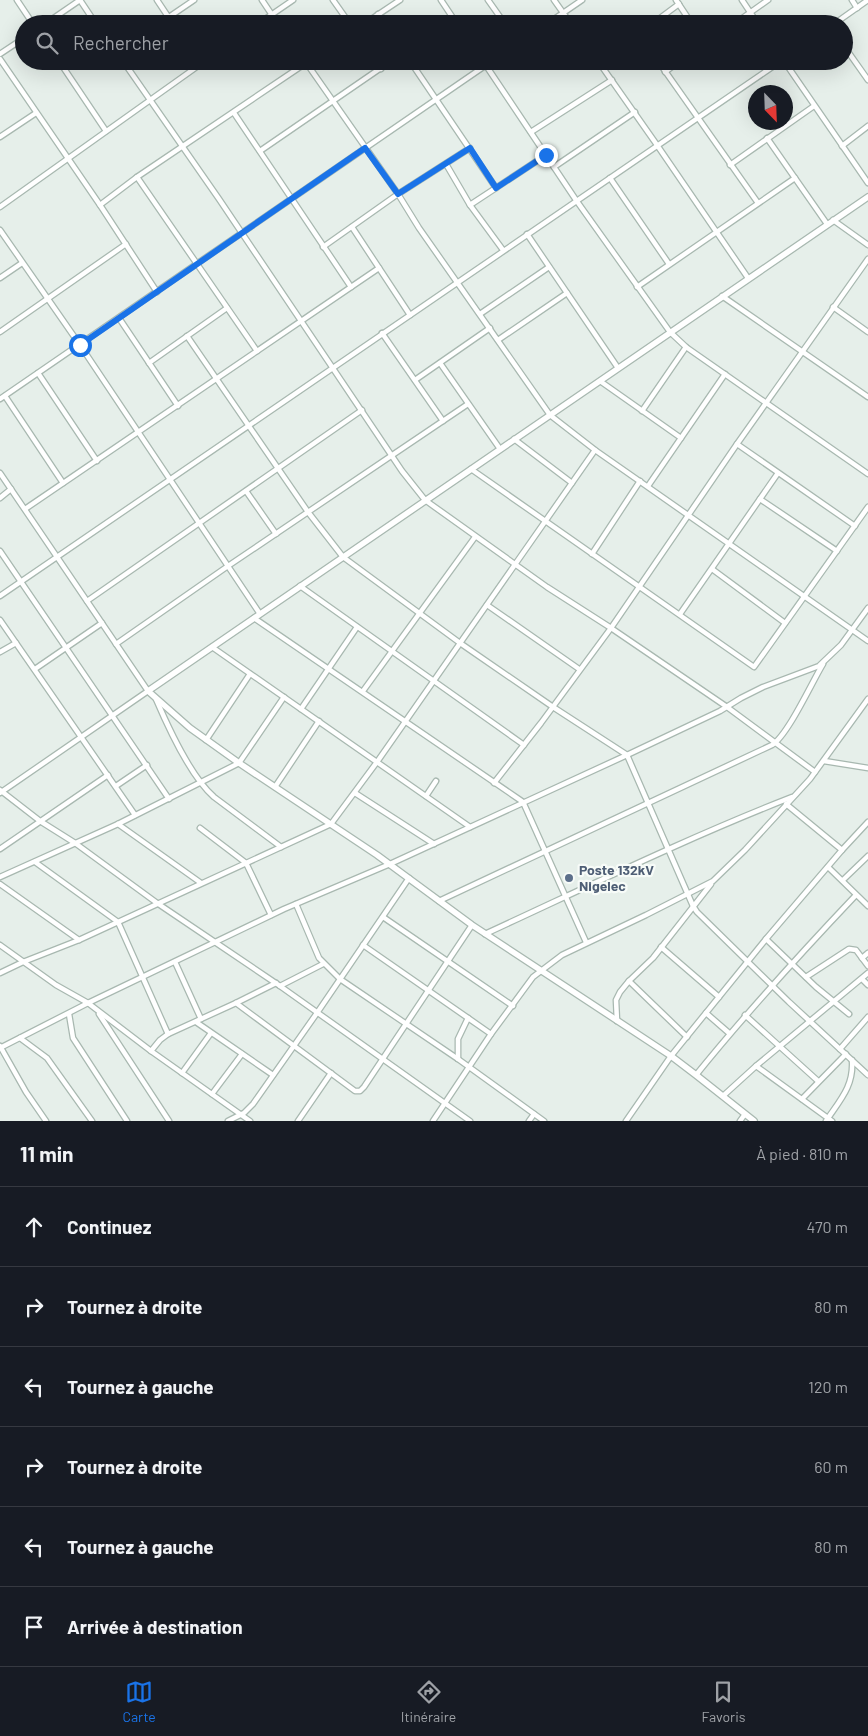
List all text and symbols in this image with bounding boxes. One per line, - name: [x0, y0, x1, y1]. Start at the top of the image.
- search box: [15, 15, 853, 70]
- icon: search: [33, 29, 61, 57]
- text: Rechercher: [73, 31, 169, 54]
- north arrow: [748, 85, 793, 130]
- route end: [535, 144, 558, 167]
- route start: [69, 334, 92, 357]
- place label: Poste 132kV Nigelec: [579, 861, 654, 894]
- marker: Poste 132kV Nigelec: [563, 872, 575, 884]
- text: 11 min: [20, 1141, 74, 1166]
- text: À pied · 810 m: [756, 1144, 848, 1163]
- icon: ahead: [20, 1213, 48, 1241]
- text: Continuez: [67, 1215, 151, 1238]
- text: 470 m: [807, 1217, 848, 1236]
- icon: right: [20, 1293, 48, 1321]
- text: Tournez à droite: [67, 1295, 203, 1318]
- text: 80 m: [814, 1297, 848, 1316]
- icon: left: [20, 1373, 48, 1401]
- text: Tournez à gauche: [67, 1375, 214, 1398]
- text: 120 m: [808, 1377, 848, 1396]
- icon: right: [20, 1453, 48, 1481]
- text: Tournez à droite: [67, 1455, 203, 1478]
- text: 60 m: [814, 1457, 848, 1476]
- icon: left: [20, 1533, 48, 1561]
- text: Tournez à gauche: [67, 1535, 214, 1558]
- text: 80 m: [814, 1537, 848, 1556]
- icon: arrive: [20, 1613, 48, 1641]
- text: Arrivée à destination: [67, 1615, 243, 1638]
- tab: Carte: [123, 1678, 156, 1725]
- tab: Itinéraire: [401, 1678, 456, 1725]
- tab: Favoris: [701, 1678, 745, 1725]

